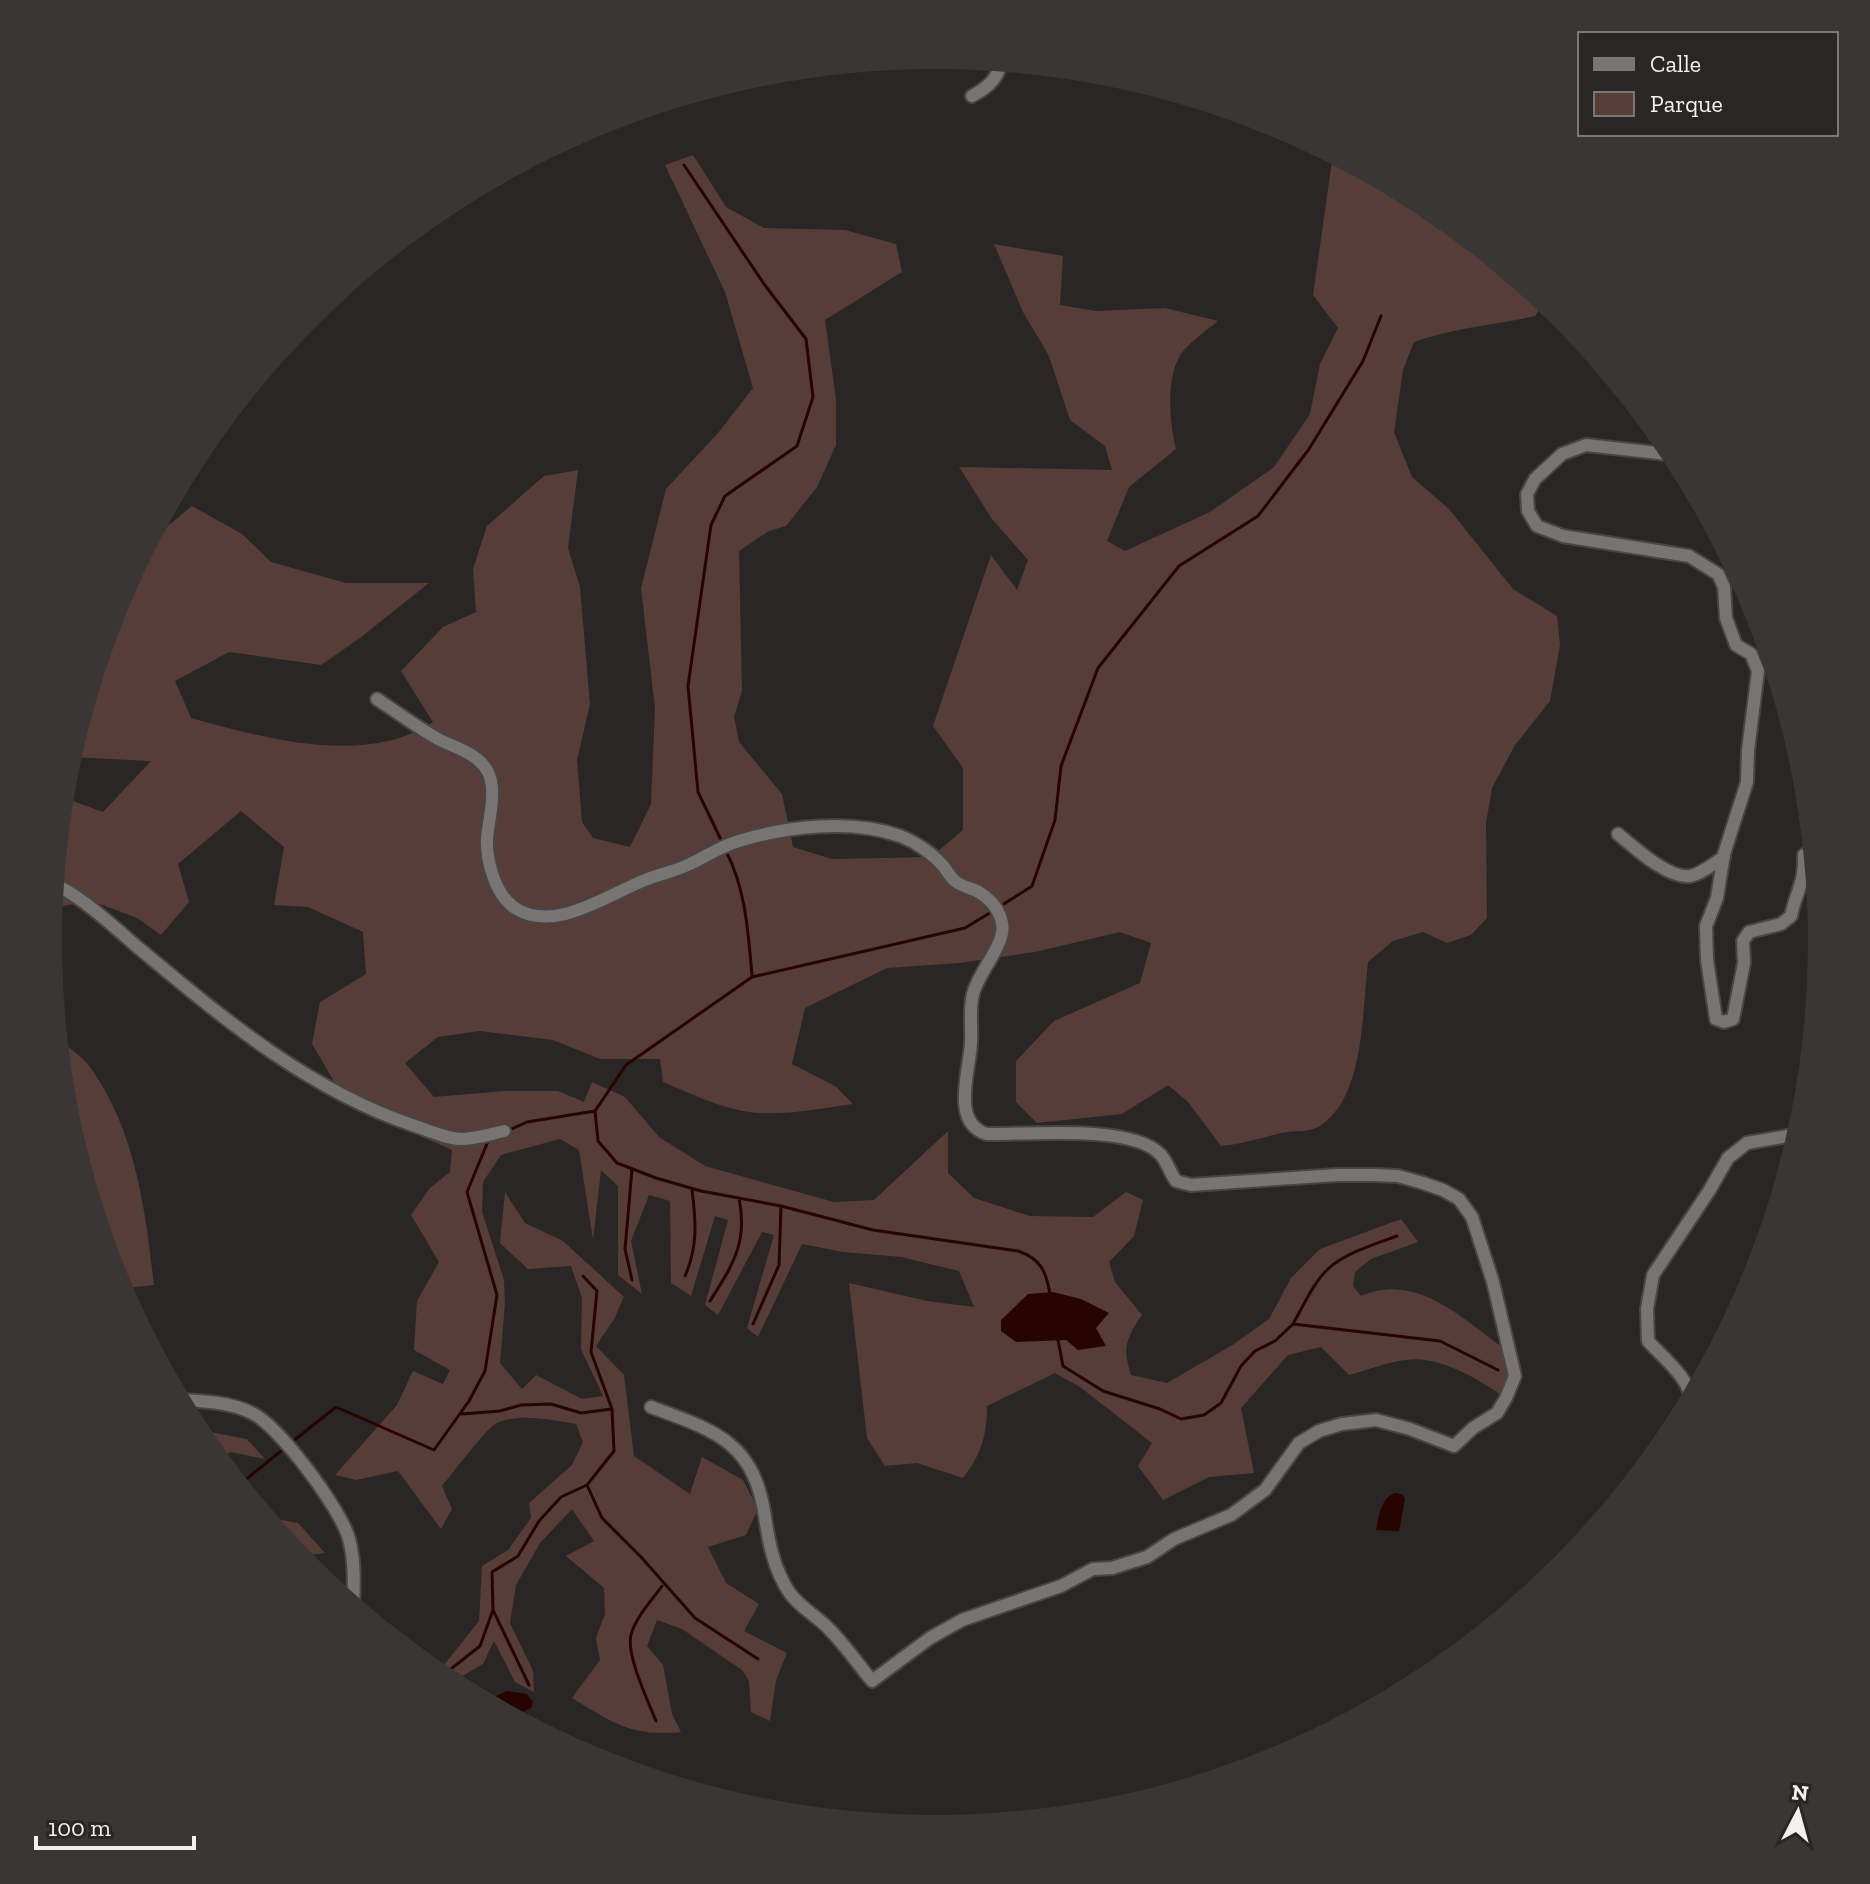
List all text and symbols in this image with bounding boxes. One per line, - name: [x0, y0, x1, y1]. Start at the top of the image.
- legend: [1578, 32, 1838, 136]
- text: Calle: [1650, 49, 1701, 78]
- text: Parque: [1650, 89, 1723, 118]
- north arrow: [1758, 1772, 1838, 1852]
- text: N: [1790, 1778, 1810, 1807]
- scale bar: [36, 1800, 194, 1850]
- text: 100 m: [48, 1813, 111, 1842]

